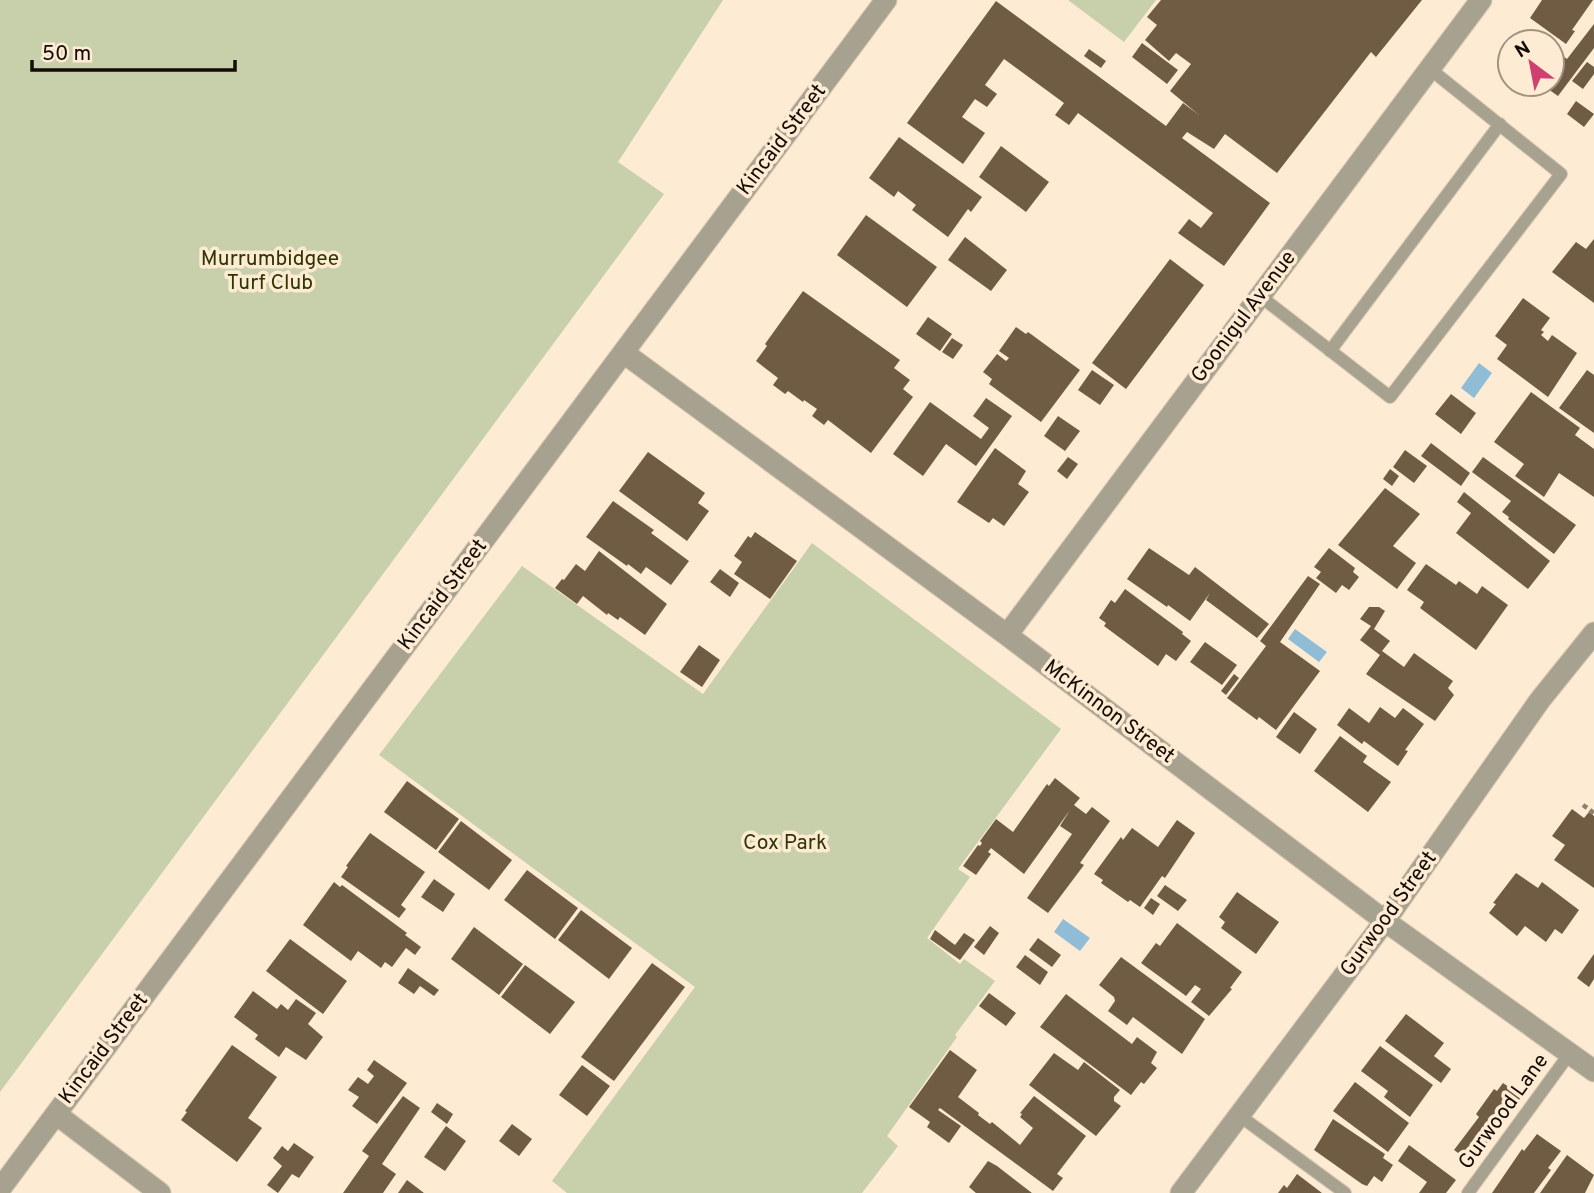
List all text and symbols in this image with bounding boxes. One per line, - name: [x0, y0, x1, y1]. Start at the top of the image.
- scale bar: [32, 28, 234, 72]
- north arrow: [1496, 28, 1566, 98]
- text: N: [1511, 36, 1535, 64]
- text: 50 m: [42, 41, 91, 68]
- street label: Kincaid Street: [731, 79, 833, 201]
- street label: Goonigul Avenue: [1185, 245, 1303, 389]
- park label: Murrumbidgee Turf Club: [201, 246, 339, 297]
- street label: Kincaid Street: [392, 534, 494, 656]
- street label: McKinnon Street: [1038, 654, 1180, 770]
- park label: Cox Park: [743, 830, 827, 857]
- street label: Gurwood Street: [1335, 846, 1443, 982]
- street label: Kincaid Street: [53, 988, 155, 1110]
- street label: Gurwood Lane: [1453, 1049, 1555, 1175]

